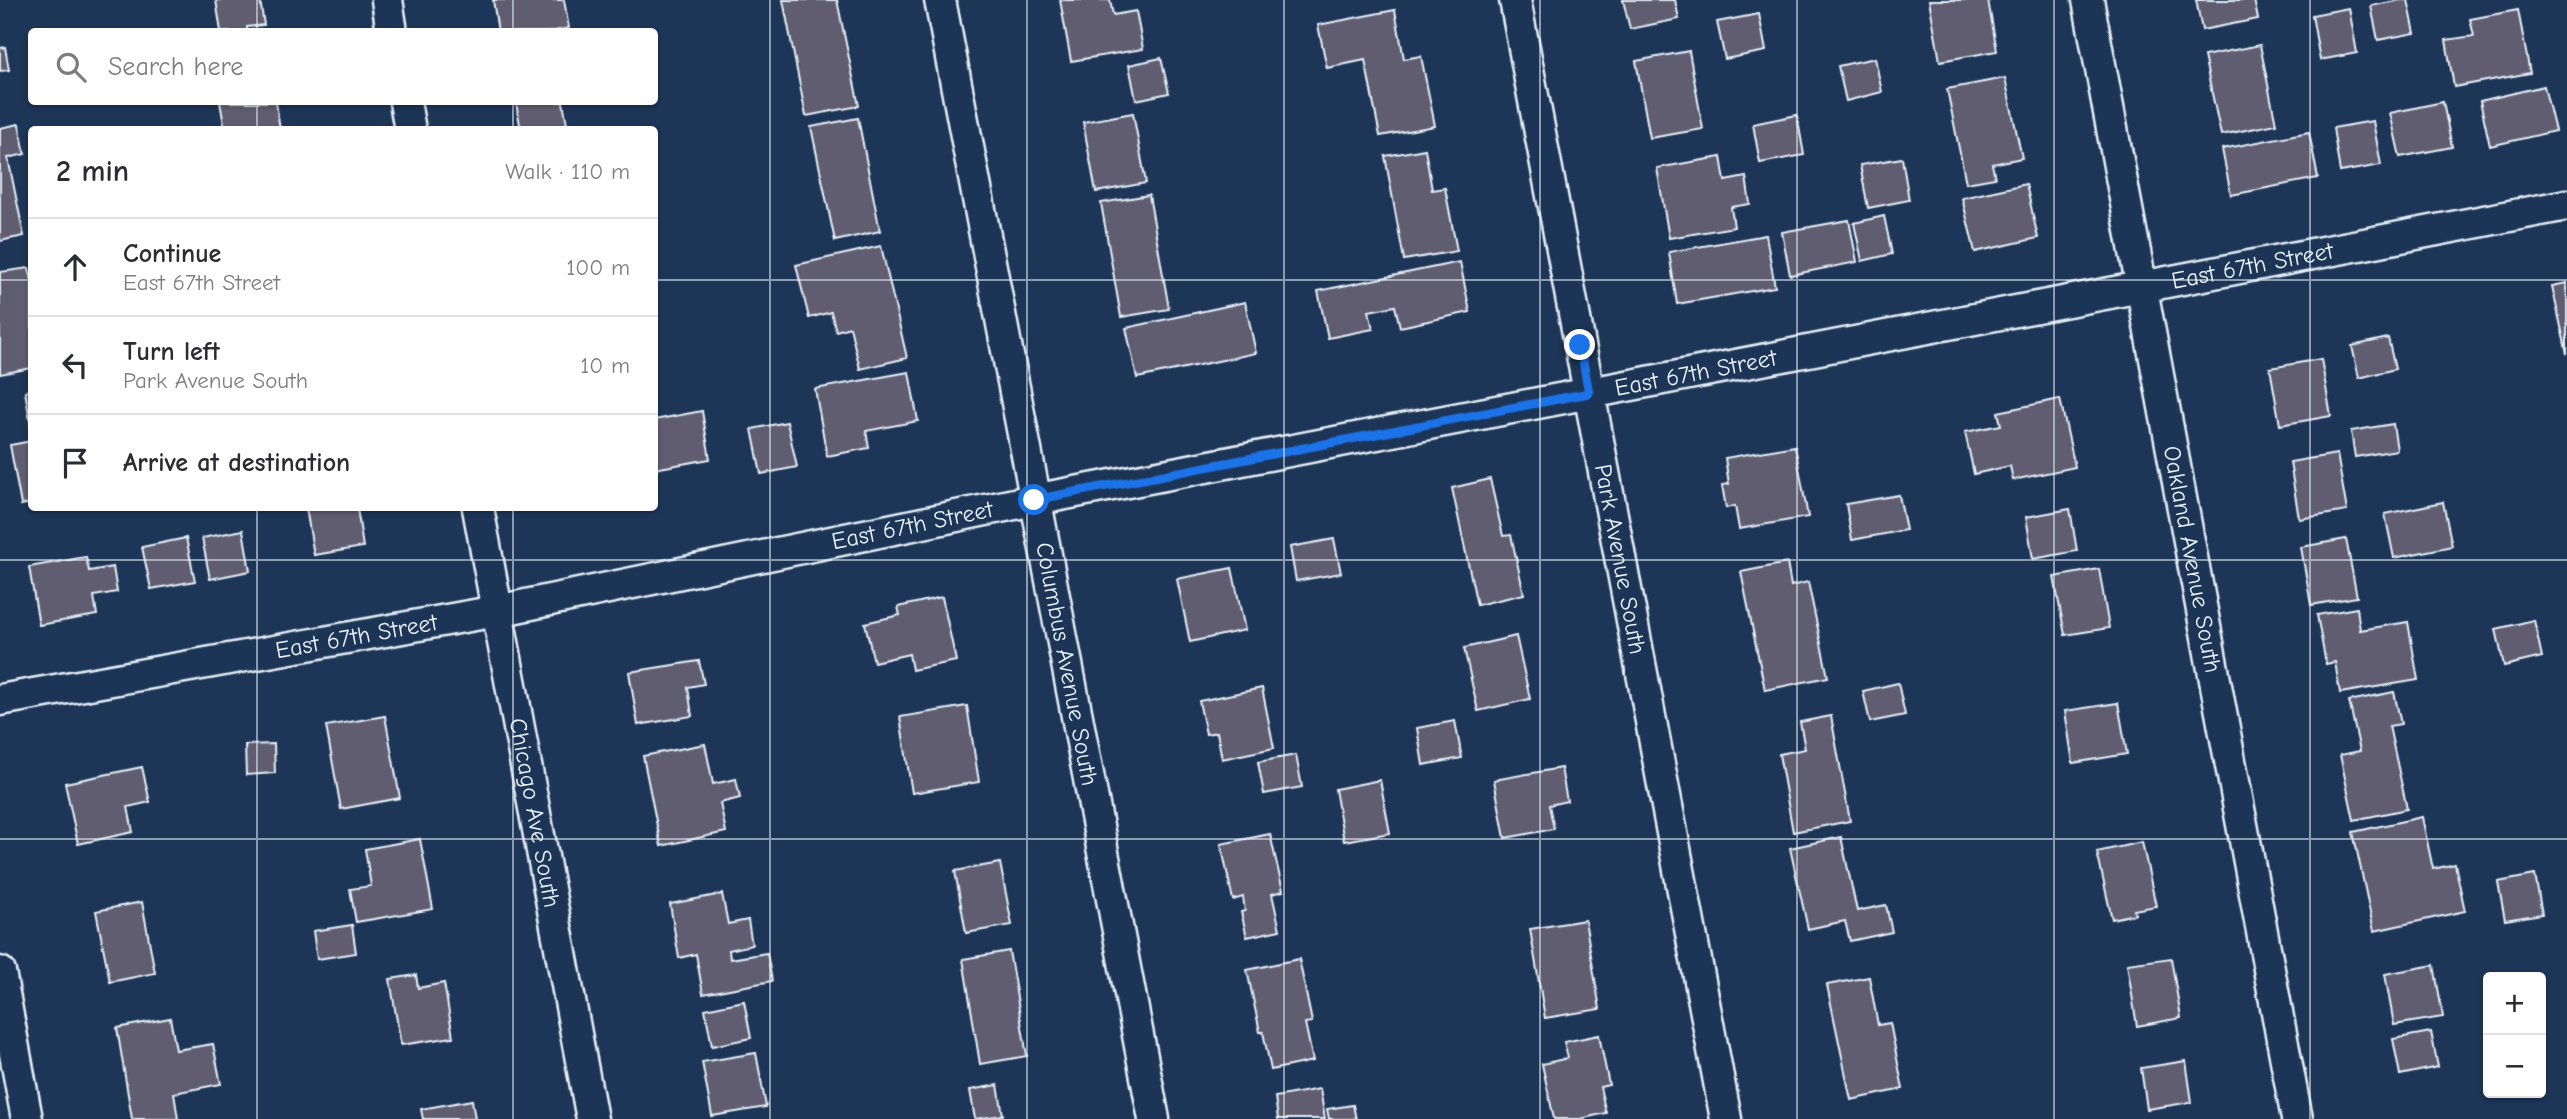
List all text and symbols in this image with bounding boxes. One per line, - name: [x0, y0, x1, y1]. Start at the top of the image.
- search box: [28, 28, 658, 105]
- icon: search: [52, 48, 90, 86]
- text: Search here: [108, 52, 243, 82]
- text: 2 min: [56, 154, 129, 189]
- text: Walk · 110 m: [505, 158, 630, 185]
- street label: East 67th Street: [2169, 236, 2337, 295]
- text: Continue: [123, 239, 221, 269]
- icon: ahead: [56, 248, 94, 286]
- text: 100 m: [566, 254, 630, 281]
- text: East 67th Street: [123, 269, 280, 296]
- route end: [1564, 329, 1595, 360]
- text: Turn left: [123, 337, 220, 367]
- street label: East 67th Street: [1612, 343, 1780, 402]
- icon: left: [56, 346, 94, 384]
- text: 10 m: [580, 352, 630, 379]
- text: Park Avenue South: [123, 367, 308, 394]
- icon: arrive: [56, 444, 94, 482]
- street label: Oakland Avenue South: [2158, 444, 2227, 675]
- text: Arrive at destination: [123, 448, 350, 478]
- street label: Park Avenue South: [1589, 462, 1652, 657]
- route start: [1018, 484, 1049, 515]
- street label: East 67th Street: [829, 495, 997, 555]
- street label: Columbus Avenue South: [1030, 540, 1104, 788]
- street label: East 67th Street: [273, 608, 441, 664]
- street label: Chicago Ave South: [503, 716, 566, 910]
- map controls: [2483, 972, 2546, 1098]
- button: +: [2483, 972, 2546, 1035]
- button: −: [2483, 1035, 2546, 1098]

